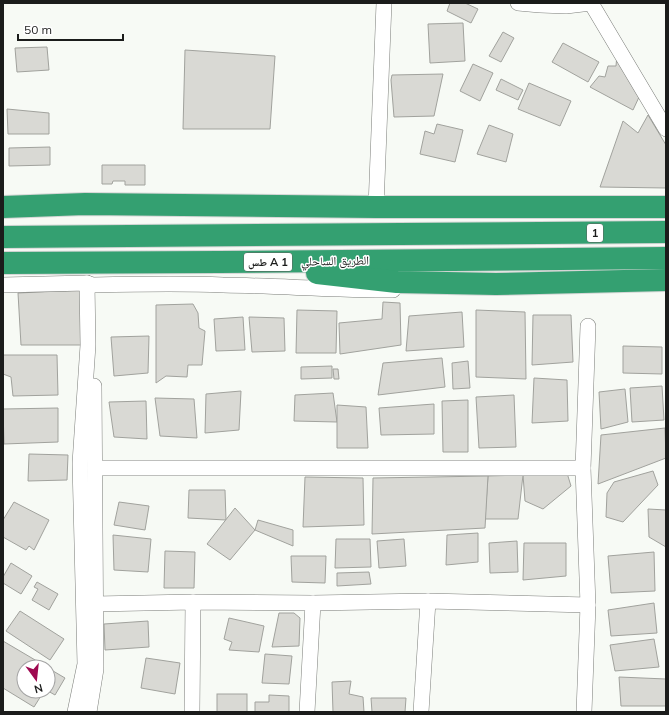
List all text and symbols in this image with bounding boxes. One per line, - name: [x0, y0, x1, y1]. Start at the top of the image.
- scale bar: [18, 16, 123, 42]
- text: 50 m: [24, 22, 52, 37]
- road number: 1: [587, 224, 603, 242]
- street label: الطريق الساحلي: [301, 252, 369, 272]
- road number: طس A 1: [244, 253, 292, 271]
- north arrow: [16, 659, 56, 699]
- text: N: [33, 681, 44, 696]

